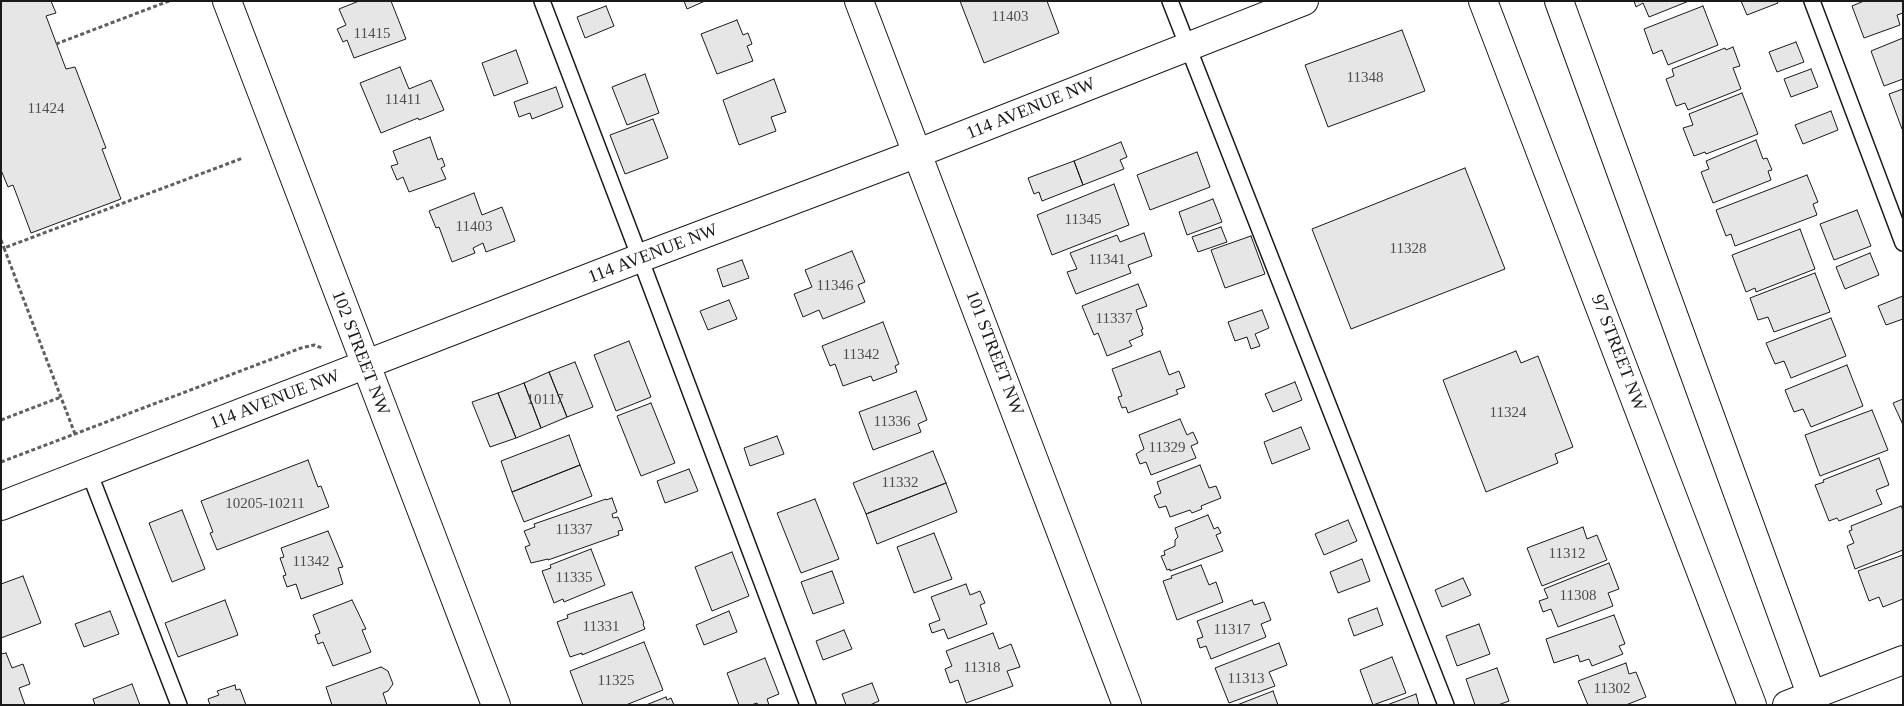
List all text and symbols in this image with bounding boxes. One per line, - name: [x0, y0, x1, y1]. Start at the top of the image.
- house number: 11403: [992, 8, 1028, 26]
- house number: 11415: [354, 25, 390, 43]
- house number: 11348: [1347, 69, 1383, 87]
- street label: 114 AVENUE NW: [963, 73, 1099, 145]
- house number: 11411: [385, 91, 421, 109]
- house number: 11424: [28, 100, 64, 118]
- house number: 11345: [1065, 211, 1101, 229]
- house number: 11403: [456, 218, 492, 236]
- street label: 114 AVENUE NW: [585, 219, 721, 289]
- house number: 11328: [1390, 240, 1426, 258]
- house number: 11341: [1089, 251, 1125, 269]
- house number: 11346: [817, 277, 853, 295]
- street label: 102 STREET NW: [326, 288, 394, 418]
- street label: 101 STREET NW: [960, 288, 1028, 418]
- street label: 97 STREET NW: [1586, 292, 1650, 414]
- house number: 11337: [1096, 310, 1132, 328]
- house number: 11342: [843, 346, 879, 364]
- street label: 114 AVENUE NW: [207, 365, 343, 435]
- house number: 10117: [527, 391, 563, 409]
- house number: 11324: [1490, 404, 1526, 422]
- house number: 11336: [874, 413, 910, 431]
- house number: 11329: [1149, 439, 1185, 457]
- house number: 11332: [882, 474, 918, 492]
- house number: 10205-10211: [225, 495, 305, 513]
- house number: 11337: [556, 521, 592, 539]
- house number: 11312: [1549, 545, 1585, 563]
- house number: 11342: [293, 553, 329, 571]
- house number: 11335: [556, 569, 592, 587]
- house number: 11308: [1560, 587, 1596, 605]
- house number: 11331: [583, 618, 619, 636]
- house number: 11317: [1214, 621, 1250, 639]
- house number: 11318: [964, 659, 1000, 677]
- house number: 11313: [1228, 670, 1264, 688]
- house number: 11325: [598, 672, 634, 690]
- house number: 11302: [1594, 680, 1630, 698]

